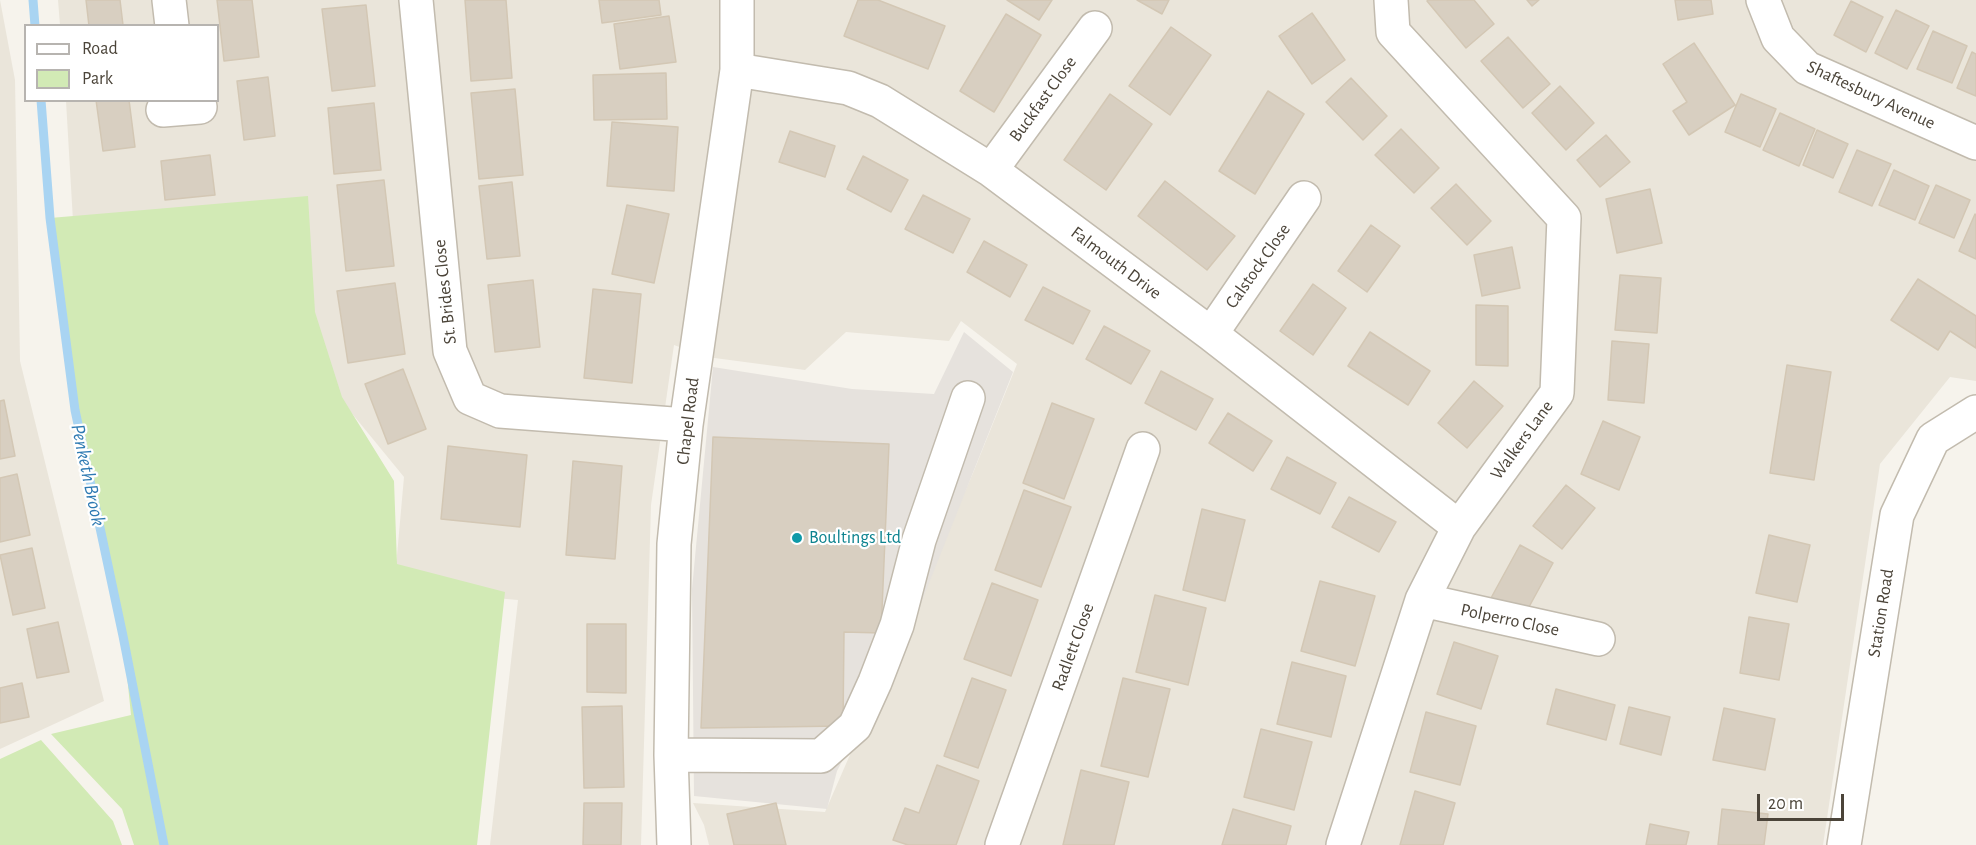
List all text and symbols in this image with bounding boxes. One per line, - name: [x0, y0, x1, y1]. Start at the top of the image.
- legend: [24, 24, 219, 102]
- text: Road: [82, 40, 118, 58]
- street label: Buckfast Close: [1005, 52, 1081, 146]
- street label: Shaftesbury Avenue: [1803, 56, 1939, 134]
- text: Park: [82, 70, 113, 88]
- street label: Calstock Close: [1221, 219, 1295, 313]
- street label: Falmouth Drive: [1066, 222, 1166, 304]
- street label: St. Brides Close: [429, 239, 461, 345]
- street label: Chapel Road: [672, 376, 704, 466]
- street label: Walkers Lane: [1486, 396, 1558, 484]
- water label: Penketh Brook: [65, 422, 111, 528]
- place label: Boultings Ltd: [809, 527, 901, 549]
- marker: Boultings Ltd: [790, 531, 804, 545]
- street label: Station Road: [1863, 567, 1899, 659]
- street label: Polperro Close: [1459, 599, 1561, 641]
- street label: Radlett Close: [1047, 600, 1099, 694]
- scale bar: [1760, 782, 1847, 820]
- text: 20 m: [1768, 795, 1803, 813]

